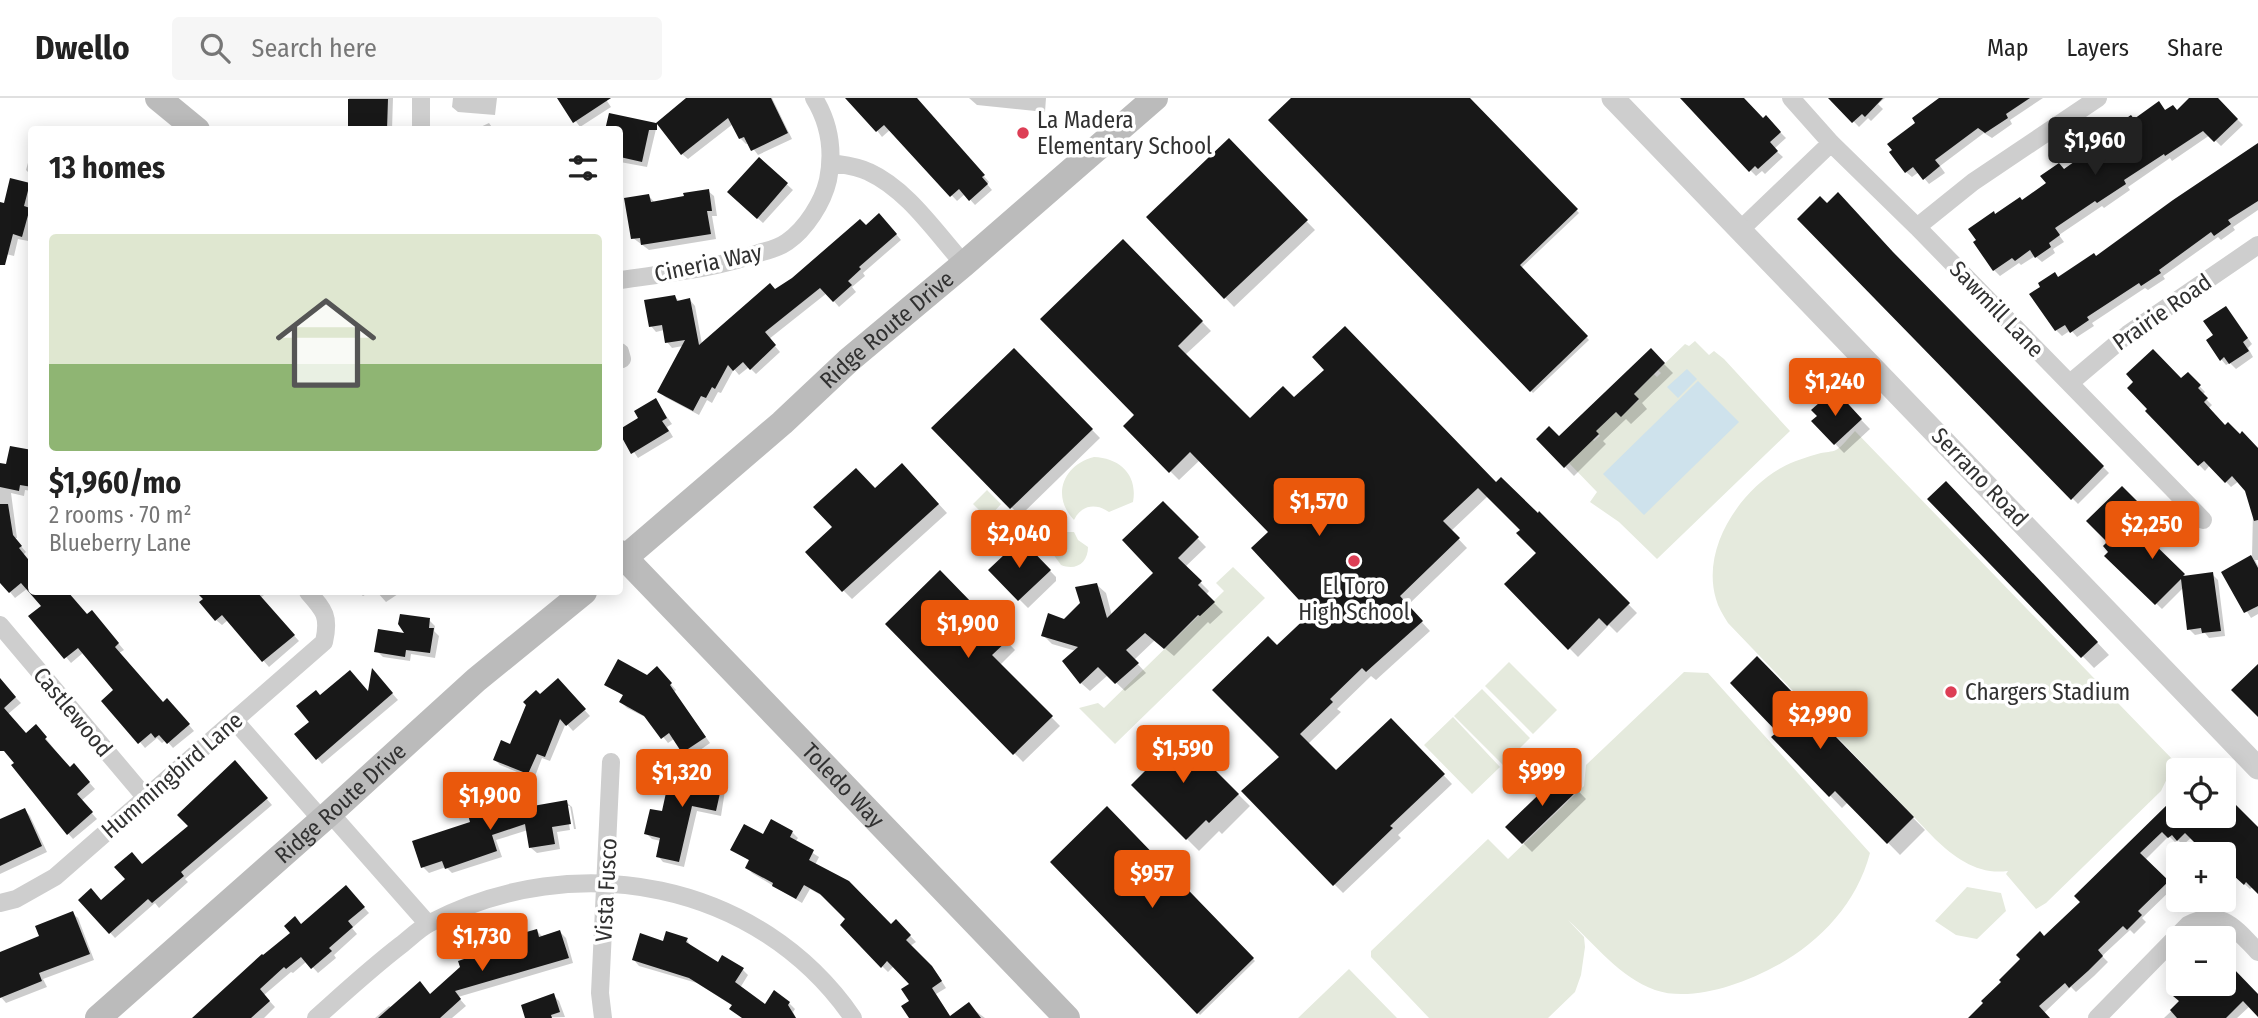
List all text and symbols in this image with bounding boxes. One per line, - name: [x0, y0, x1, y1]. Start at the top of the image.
- search box: [172, 17, 662, 80]
- text: Dwello: [35, 28, 130, 68]
- icon: search: [196, 29, 234, 67]
- text: Search here: [252, 33, 377, 64]
- text: Map: [1987, 34, 2029, 62]
- text: Layers: [2067, 34, 2129, 62]
- text: Share: [2167, 34, 2223, 62]
- place label: La Madera Elementary School: [1037, 106, 1212, 160]
- pin: $1,960: [2038, 118, 2152, 177]
- marker: La Madera Elementary School: [1015, 125, 1031, 141]
- text: $1,960: [2064, 126, 2126, 154]
- icon: filters: [564, 149, 602, 187]
- text: 13 homes: [49, 150, 165, 186]
- street label: Cineria Way: [652, 238, 765, 288]
- street label: Sawmill Lane: [1944, 255, 2050, 363]
- street label: Ridge Route Drive: [814, 265, 959, 394]
- street label: Prairie Road: [2107, 268, 2217, 356]
- icon: home: [263, 280, 389, 406]
- pin: $1,240: [1778, 358, 1892, 418]
- text: $1,240: [1805, 367, 1865, 395]
- street label: Serrano Road: [1926, 422, 2034, 532]
- text: $1,960/mo: [49, 465, 181, 501]
- pin: $1,570: [1262, 478, 1376, 538]
- text: $1,570: [1290, 487, 1348, 515]
- text: 2 rooms · 70 m²: [49, 501, 192, 529]
- pin: $2,250: [2095, 502, 2209, 561]
- pin: $2,040: [962, 510, 1076, 570]
- text: $2,250: [2121, 510, 2183, 538]
- text: $2,040: [987, 519, 1051, 547]
- text: Blueberry Lane: [49, 529, 191, 557]
- marker: El Toro High School: [1346, 553, 1362, 569]
- place label: El Toro High School: [1298, 572, 1410, 626]
- pin: $1,900: [911, 601, 1025, 660]
- text: $1,900: [937, 609, 999, 637]
- street label: Castlewood: [27, 661, 119, 763]
- place label: Chargers Stadium: [1965, 678, 2130, 706]
- marker: Chargers Stadium: [1943, 684, 1959, 700]
- pin: $2,990: [1763, 692, 1877, 751]
- text: $2,990: [1789, 700, 1851, 728]
- street label: Hummingbird Lane: [96, 706, 248, 844]
- pin: $1,590: [1126, 726, 1240, 785]
- text: $1,590: [1152, 734, 1214, 762]
- street label: Ridge Route Drive: [269, 737, 412, 869]
- street label: Toledo Way: [796, 737, 891, 834]
- pin: $999: [1501, 748, 1583, 808]
- pin: $1,320: [625, 750, 739, 809]
- text: $999: [1519, 757, 1565, 785]
- text: $1,320: [652, 758, 712, 786]
- map controls: [2166, 758, 2236, 996]
- button: locate: [2166, 758, 2236, 828]
- pin: $1,900: [433, 772, 547, 832]
- text: $1,900: [459, 781, 521, 809]
- street label: Vista Fusco: [589, 837, 623, 943]
- button: +: [2166, 842, 2236, 912]
- pin: $957: [1111, 850, 1193, 910]
- text: $957: [1130, 859, 1174, 887]
- pin: $1,730: [425, 914, 539, 973]
- text: $1,730: [453, 922, 511, 950]
- button: −: [2166, 926, 2236, 996]

